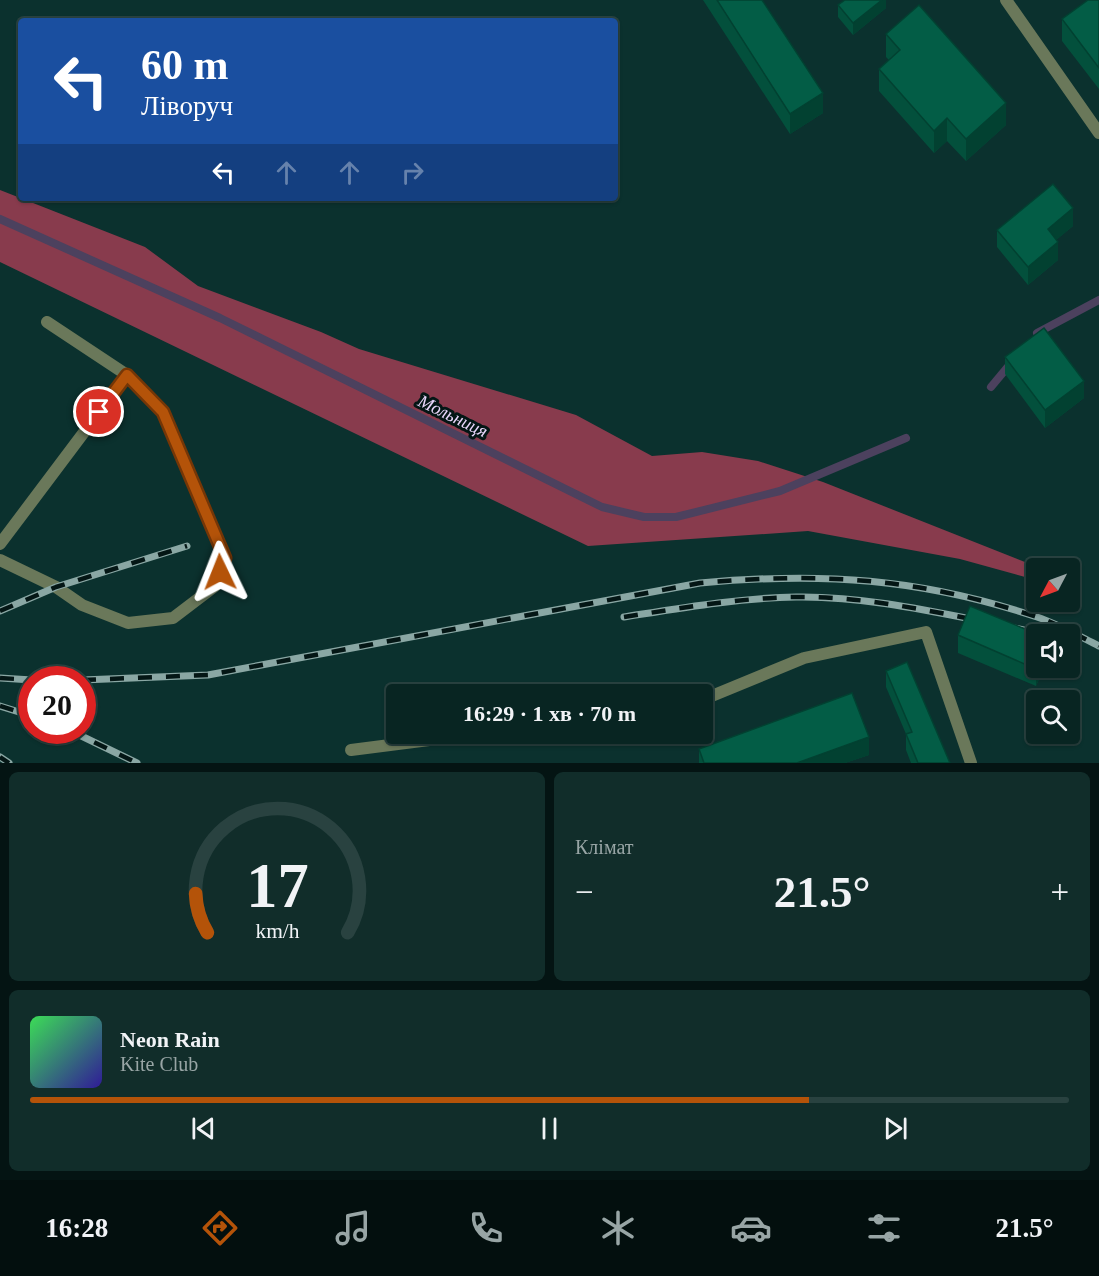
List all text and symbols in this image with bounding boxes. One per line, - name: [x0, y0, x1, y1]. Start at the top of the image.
- icon: left: [42, 42, 120, 120]
- text: 60 m: [141, 42, 229, 88]
- text: Ліворуч: [141, 91, 233, 121]
- icon: left: [207, 156, 240, 189]
- icon: ahead: [270, 156, 303, 189]
- icon: ahead: [333, 156, 366, 189]
- icon: right: [396, 156, 429, 189]
- pin: [73, 386, 124, 437]
- water label: Мольниця: [414, 390, 491, 441]
- icon: arrive: [82, 395, 115, 428]
- position arrow: [188, 540, 252, 604]
- north arrow: [1026, 558, 1080, 612]
- map controls: [1026, 558, 1080, 744]
- button: sound: [1026, 624, 1080, 678]
- speed limit sign: 20: [18, 666, 96, 744]
- button: search: [1026, 690, 1080, 744]
- text: 16:29 · 1 хв · 70 m: [463, 701, 636, 726]
- text: Клімат: [575, 836, 634, 858]
- text: 17: [246, 851, 308, 920]
- text: 21.5°: [774, 867, 870, 917]
- text: −: [575, 874, 594, 910]
- text: +: [1050, 874, 1069, 910]
- text: km/h: [255, 920, 299, 944]
- text: Neon Rain: [120, 1027, 220, 1052]
- text: Kite Club: [120, 1053, 198, 1075]
- icon: previous: [187, 1112, 220, 1145]
- icon: pause: [533, 1112, 566, 1145]
- icon: next: [879, 1112, 912, 1145]
- icon: directions: [199, 1207, 241, 1249]
- icon: music: [332, 1207, 374, 1249]
- icon: phone: [465, 1207, 507, 1249]
- icon: climate: [597, 1207, 639, 1249]
- icon: car: [730, 1207, 772, 1249]
- icon: filters: [863, 1207, 905, 1249]
- text: 16:28: [45, 1213, 108, 1243]
- text: 21.5°: [996, 1213, 1054, 1243]

